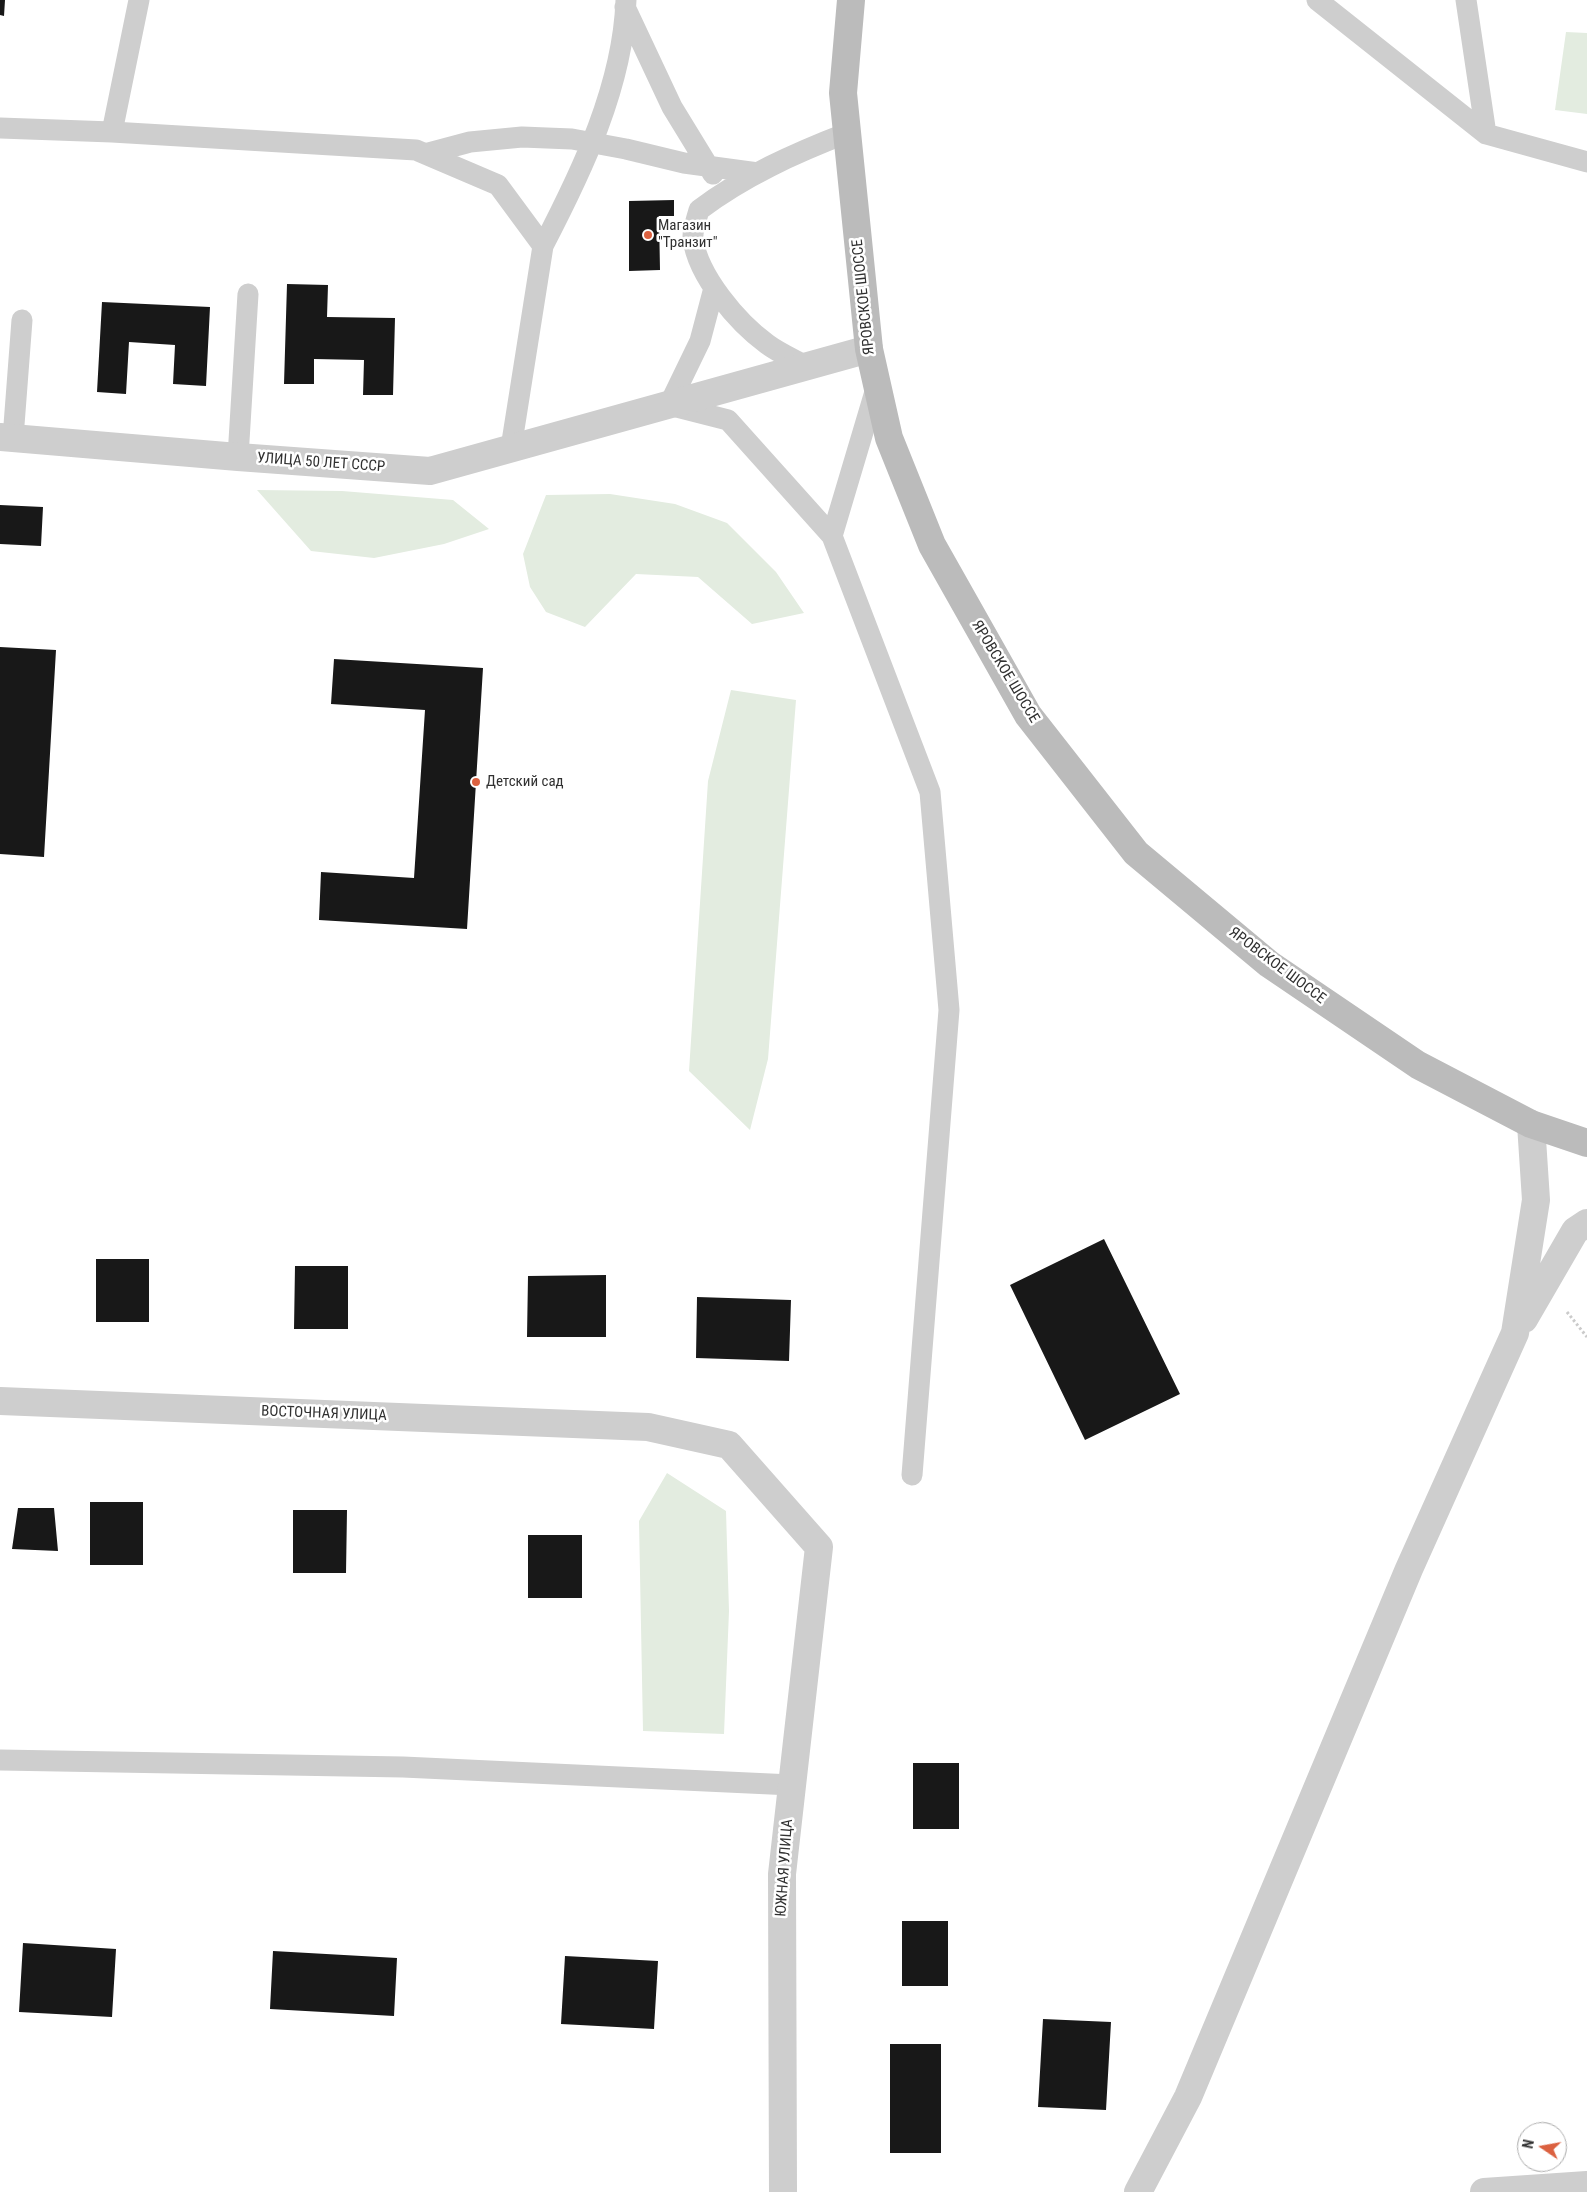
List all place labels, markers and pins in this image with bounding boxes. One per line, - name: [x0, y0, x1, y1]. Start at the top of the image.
- place label: Магазин "Транзит": [658, 217, 718, 252]
- marker: Магазин "Транзит": [642, 229, 654, 241]
- place label: Детский сад: [486, 773, 564, 791]
- marker: Детский сад: [470, 776, 482, 788]

